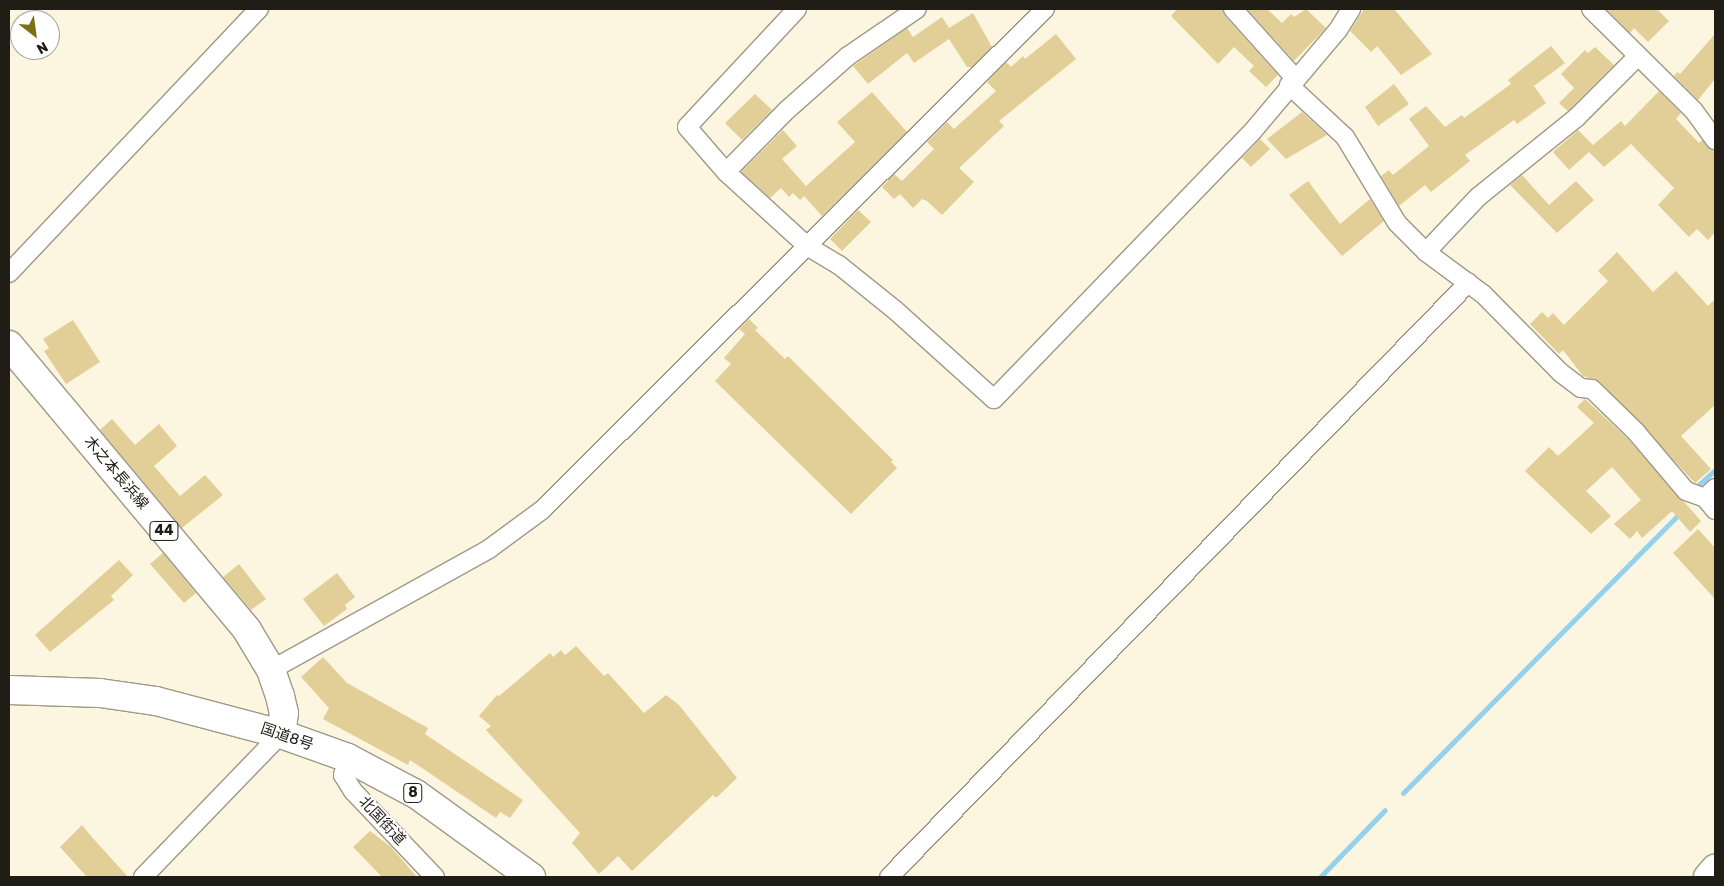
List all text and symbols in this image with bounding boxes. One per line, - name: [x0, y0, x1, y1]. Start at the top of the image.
- north arrow: [10, 10, 60, 60]
- text: N: [34, 38, 51, 57]
- street label: 木之本長浜線: [80, 433, 152, 513]
- road number: 44: [149, 520, 179, 542]
- street label: 国道8号: [258, 720, 316, 754]
- road number: 8: [403, 781, 423, 804]
- street label: 北国街道: [355, 793, 409, 849]

